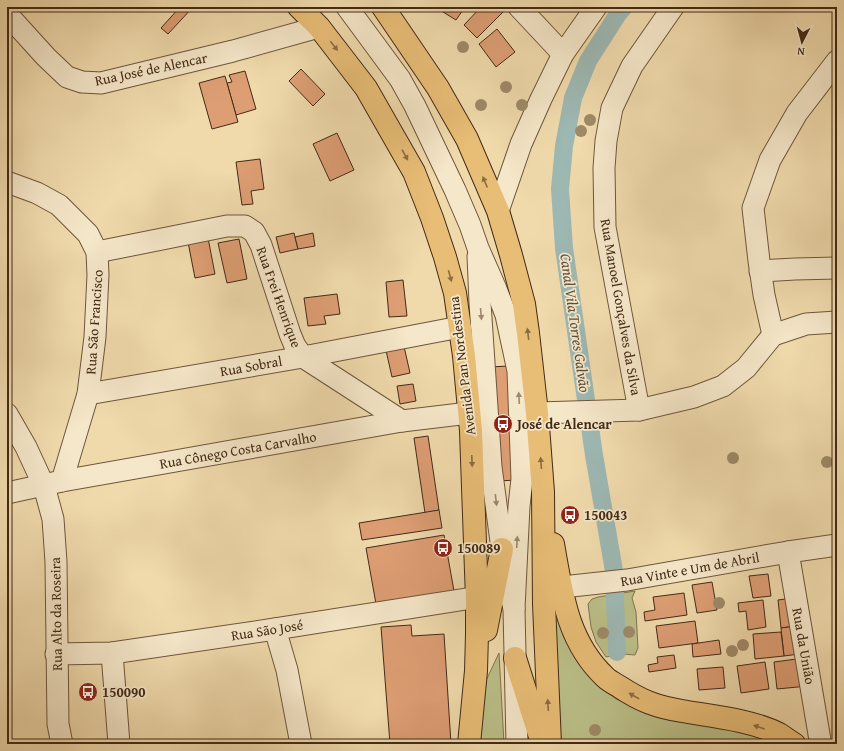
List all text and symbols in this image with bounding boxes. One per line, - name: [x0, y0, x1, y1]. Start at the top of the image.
- north arrow: [782, 22, 822, 62]
- one-way arrow: [330, 41, 338, 52]
- text: N: [796, 44, 805, 60]
- street label: Rua José de Alencar: [93, 47, 209, 91]
- one-way arrow: [401, 149, 408, 161]
- one-way arrow: [482, 177, 488, 188]
- street label: Rua Manoel Gonçalves da Silva: [596, 217, 646, 397]
- street label: Rua Frei Henrique: [251, 244, 307, 351]
- water label: Canal Vila Torres Galvão: [555, 252, 596, 394]
- street label: Rua São Francisco: [80, 269, 108, 375]
- one-way arrow: [447, 271, 453, 283]
- street label: Avenida Pan Nordestina: [444, 295, 480, 437]
- one-way arrow: [477, 308, 484, 321]
- one-way arrow: [525, 328, 532, 340]
- street label: Rua Sobral: [218, 351, 284, 381]
- one-way arrow: [515, 392, 522, 404]
- bus stop icon: José de Alencar: [492, 413, 514, 435]
- place label: José de Alencar: [515, 414, 612, 434]
- street label: Rua Cônego Costa Carvalho: [158, 426, 318, 474]
- one-way arrow: [468, 455, 475, 467]
- one-way arrow: [538, 457, 545, 469]
- one-way arrow: [492, 494, 499, 506]
- bus stop icon: 150043: [559, 504, 581, 526]
- place label: 150043: [584, 505, 628, 525]
- one-way arrow: [514, 536, 521, 548]
- bus stop icon: 150089: [432, 537, 454, 559]
- place label: 150089: [457, 538, 501, 558]
- street label: Rua Vinte e Um de Abril: [619, 547, 761, 591]
- street label: Rua Alto da Roseira: [45, 557, 67, 671]
- street label: Rua da União: [787, 606, 821, 686]
- street label: Rua São José: [230, 614, 305, 646]
- bus stop icon: 150090: [77, 681, 99, 703]
- place label: 150090: [102, 682, 146, 702]
- one-way arrow: [628, 692, 640, 699]
- one-way arrow: [545, 699, 552, 711]
- one-way arrow: [753, 723, 765, 729]

